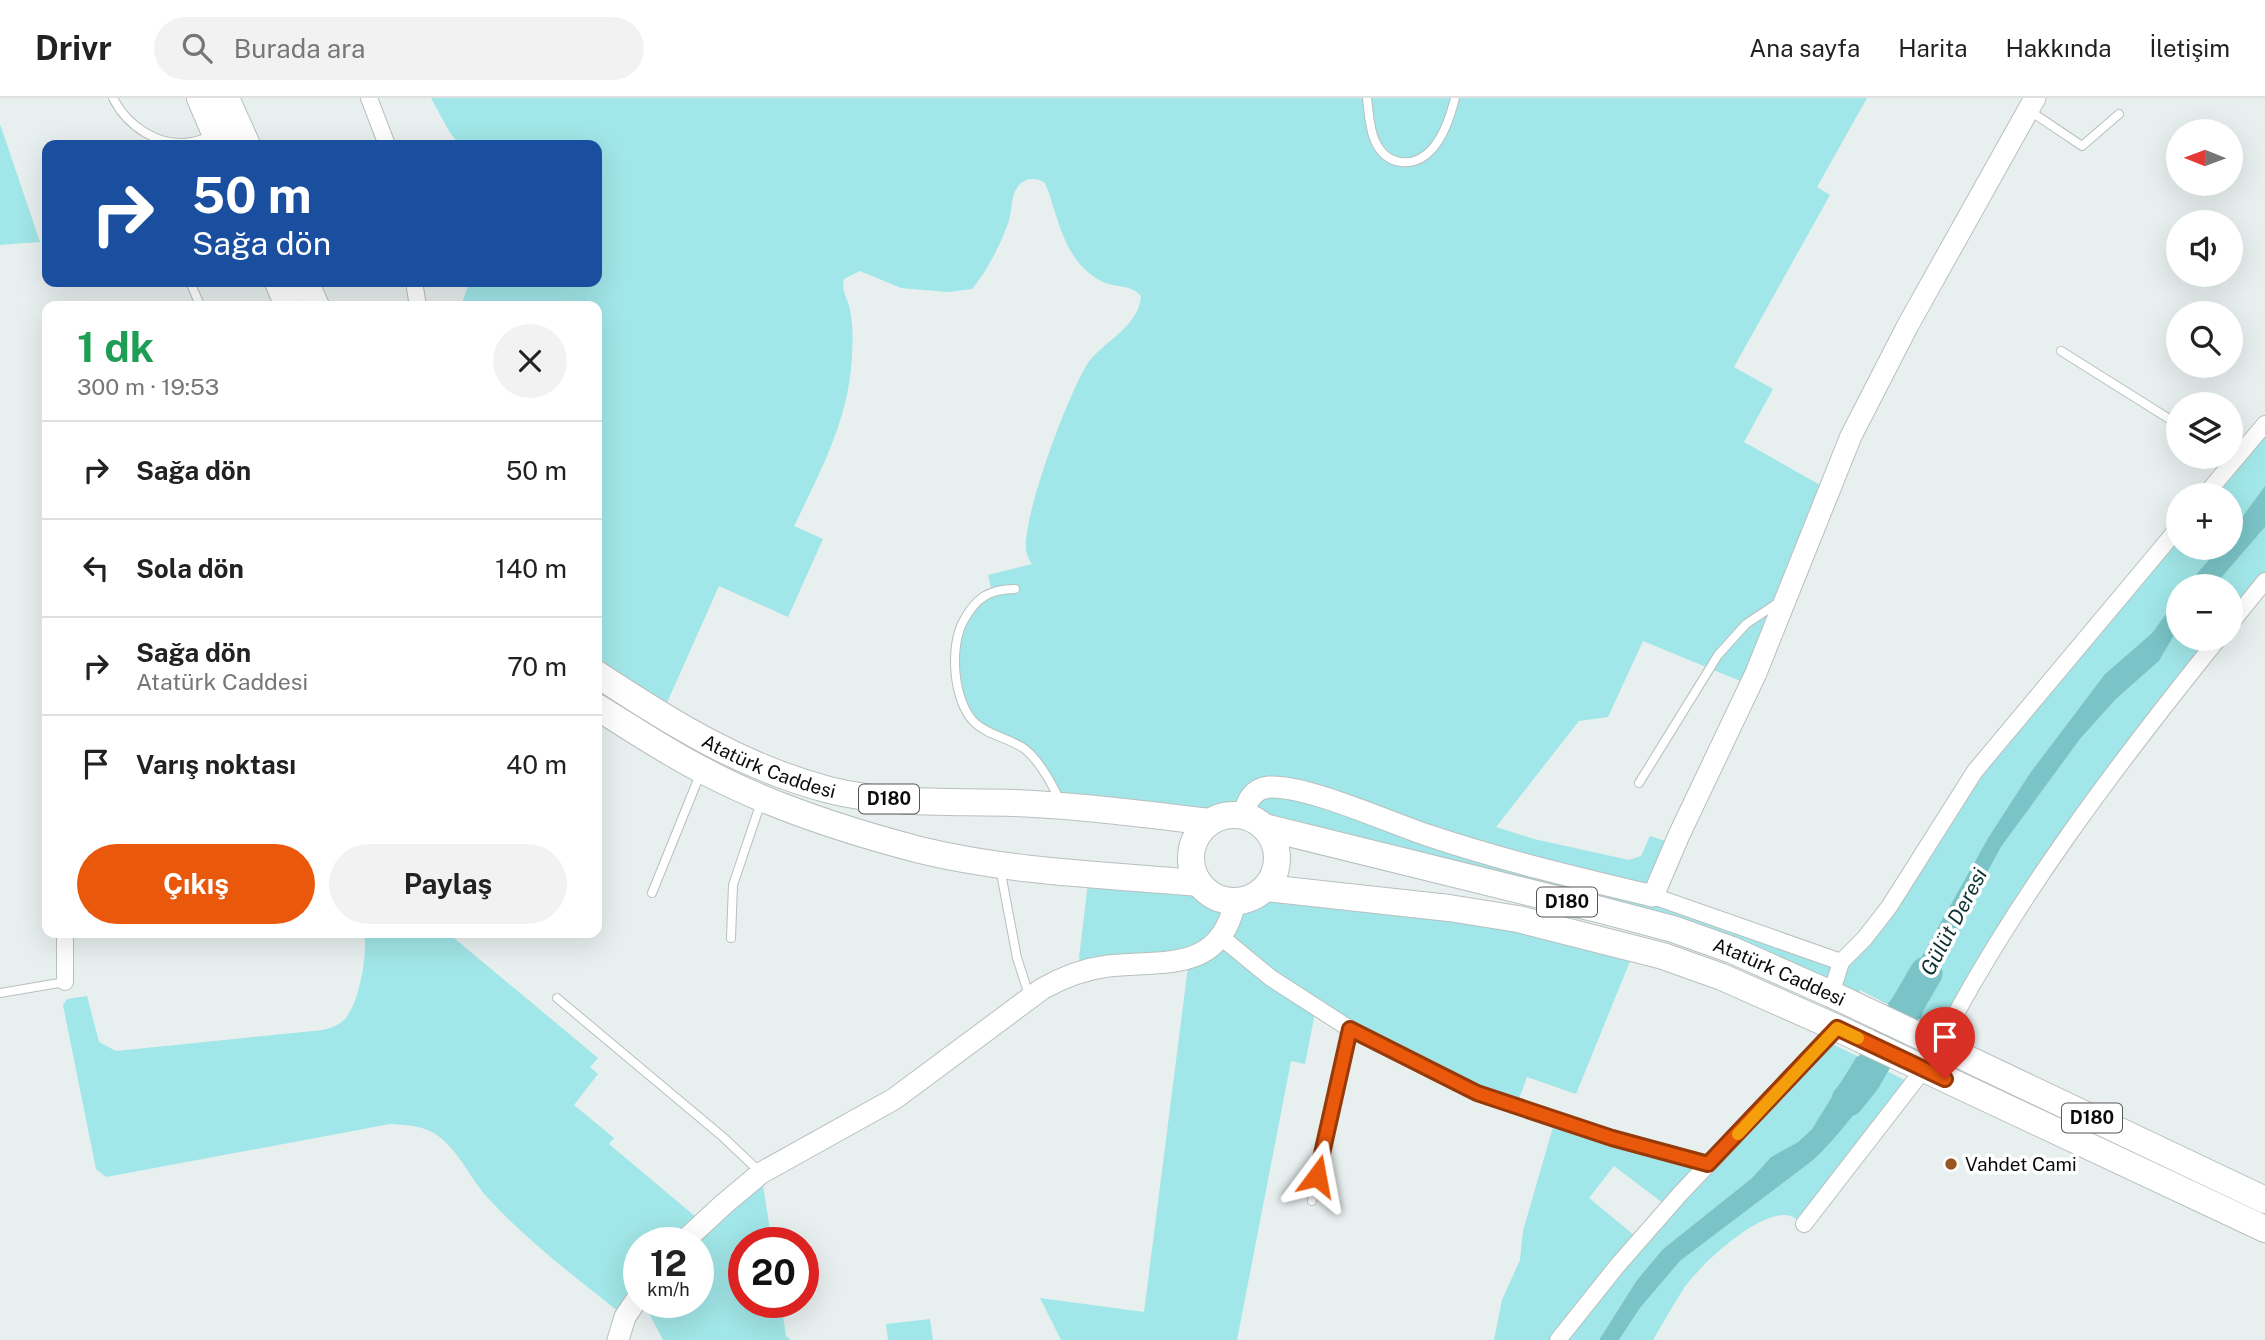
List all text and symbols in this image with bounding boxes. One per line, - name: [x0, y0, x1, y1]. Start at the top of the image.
- search box: [154, 17, 644, 80]
- text: Drivr: [35, 29, 112, 67]
- icon: search: [178, 29, 216, 67]
- text: Burada ara: [234, 33, 365, 64]
- text: Ana sayfa: [1749, 34, 1860, 62]
- text: Harita: [1898, 34, 1968, 62]
- text: Hakkında: [2006, 34, 2111, 62]
- text: İletişim: [2149, 34, 2230, 62]
- north arrow: [2166, 119, 2244, 196]
- map controls: [2166, 119, 2243, 651]
- text: 50 m: [192, 166, 312, 224]
- icon: right: [77, 168, 168, 259]
- button: sound: [2166, 210, 2243, 287]
- text: Sağa dön: [192, 225, 331, 262]
- button: search: [2166, 301, 2243, 378]
- text: 1 dk: [77, 322, 154, 371]
- button: close: [493, 324, 567, 398]
- text: 300 m · 19:53: [77, 373, 219, 400]
- button: layers: [2166, 392, 2243, 469]
- icon: right: [77, 451, 115, 489]
- text: Sağa dön: [136, 455, 251, 486]
- text: 50 m: [506, 455, 567, 486]
- button: +: [2166, 483, 2243, 560]
- icon: left: [77, 549, 115, 587]
- text: Sola dön: [136, 553, 244, 584]
- text: 140 m: [495, 553, 567, 584]
- button: −: [2166, 574, 2243, 651]
- text: Sağa dön: [136, 637, 251, 668]
- icon: right: [77, 647, 115, 685]
- text: 70 m: [507, 651, 567, 682]
- text: Atatürk Caddesi: [136, 668, 308, 695]
- street label: Atatürk Caddesi: [698, 730, 838, 802]
- icon: arrive: [77, 745, 115, 783]
- text: Varış noktası: [136, 749, 296, 780]
- text: 40 m: [506, 749, 567, 780]
- road number: D180: [859, 784, 919, 814]
- button: Çıkış: [77, 844, 315, 924]
- button: Paylaş: [329, 844, 567, 924]
- water label: Gülüt Deresi: [1915, 864, 1992, 980]
- road number: D180: [1537, 888, 1597, 916]
- street label: Atatürk Caddesi: [1710, 933, 1849, 1010]
- pin: [1915, 1007, 1975, 1079]
- icon: arrive: [1926, 1018, 1964, 1056]
- road number: D180: [2062, 1104, 2122, 1133]
- position arrow: [1280, 1139, 1354, 1213]
- place label: Vahdet Cami: [1965, 1153, 2077, 1175]
- marker: Vahdet Cami: [1943, 1156, 1959, 1172]
- speed limit sign: 20: [728, 1227, 819, 1318]
- text: 12: [650, 1243, 687, 1284]
- text: km/h: [647, 1279, 690, 1300]

